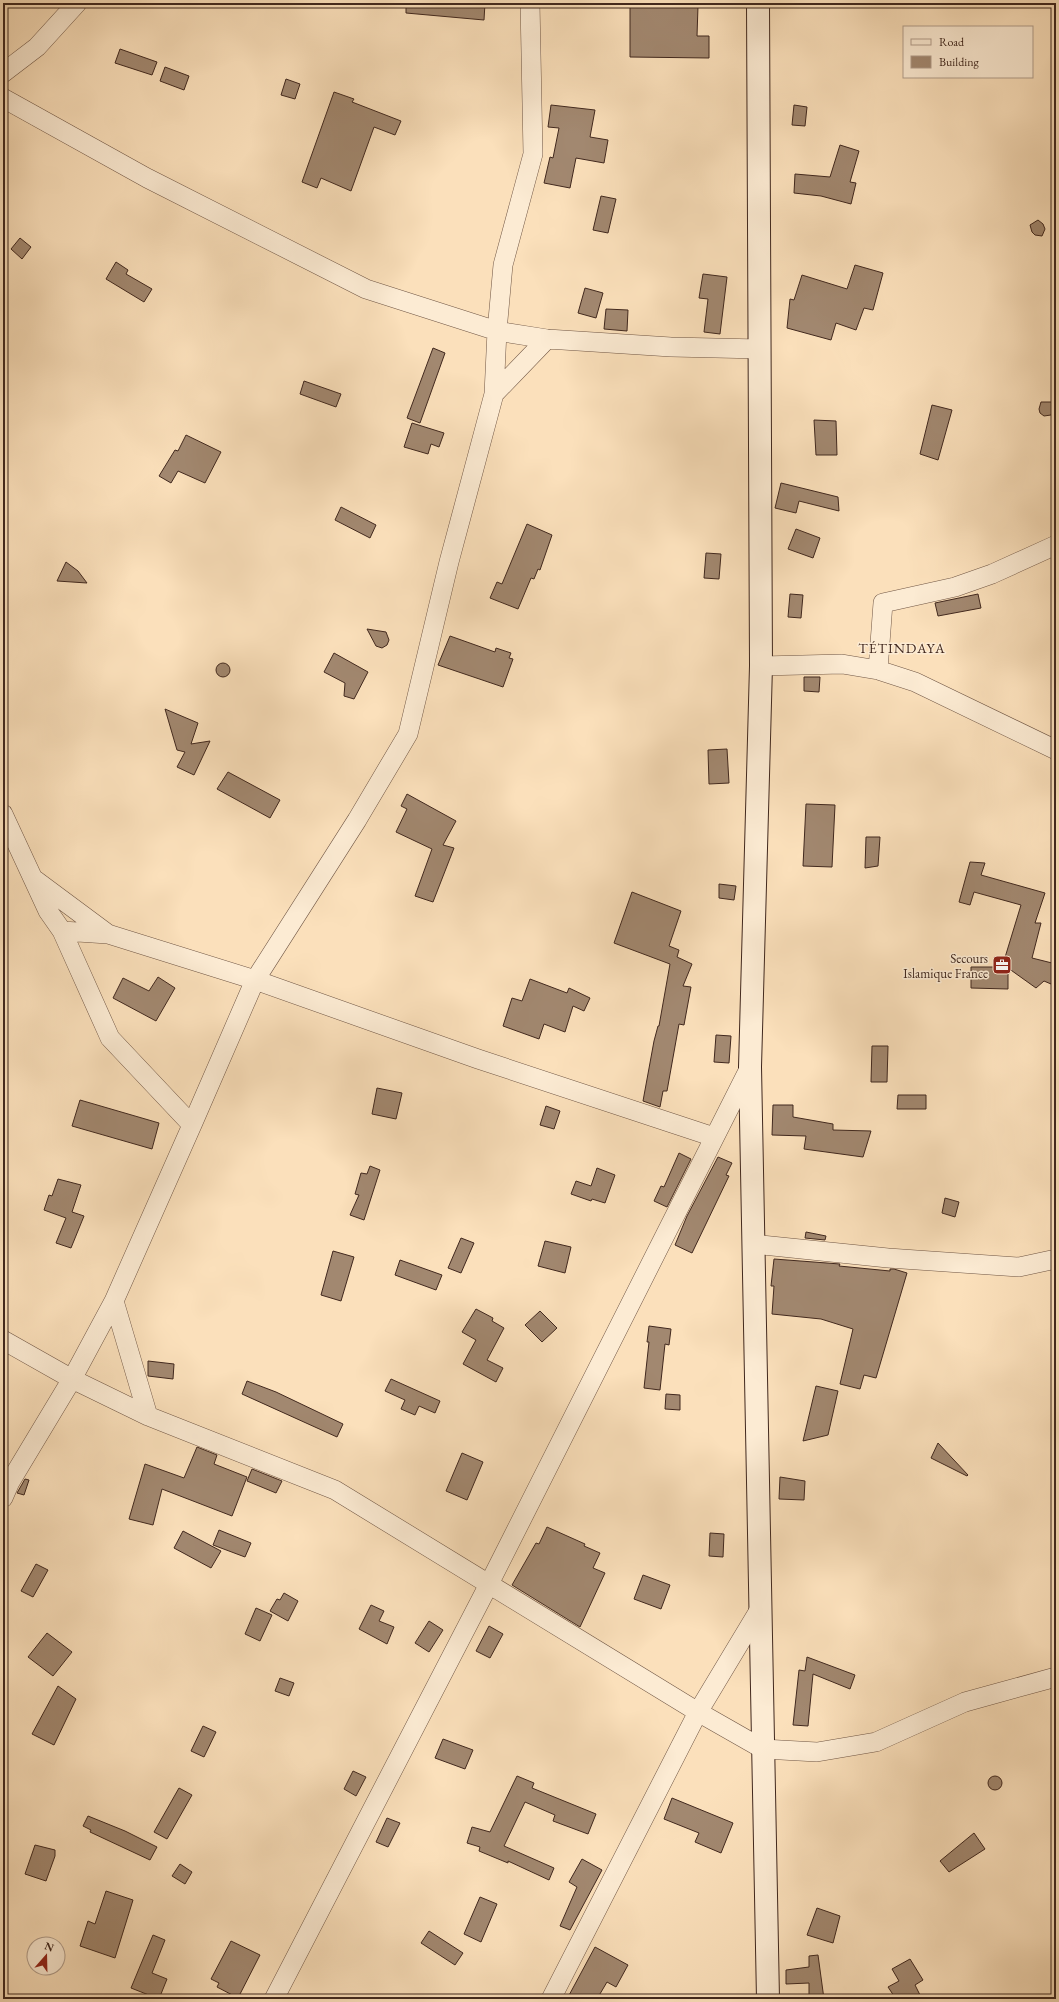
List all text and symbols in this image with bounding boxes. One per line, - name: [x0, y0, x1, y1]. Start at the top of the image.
- legend: [903, 26, 1033, 78]
- text: Road: [939, 34, 965, 50]
- text: Building: [939, 54, 980, 70]
- district label: TÉTINDAYA: [858, 639, 946, 657]
- place label: Secours Islamique France: [903, 950, 988, 982]
- office icon: Secours Islamique France: [991, 954, 1013, 976]
- north arrow: [26, 1936, 66, 1976]
- text: N: [43, 1939, 56, 1955]

